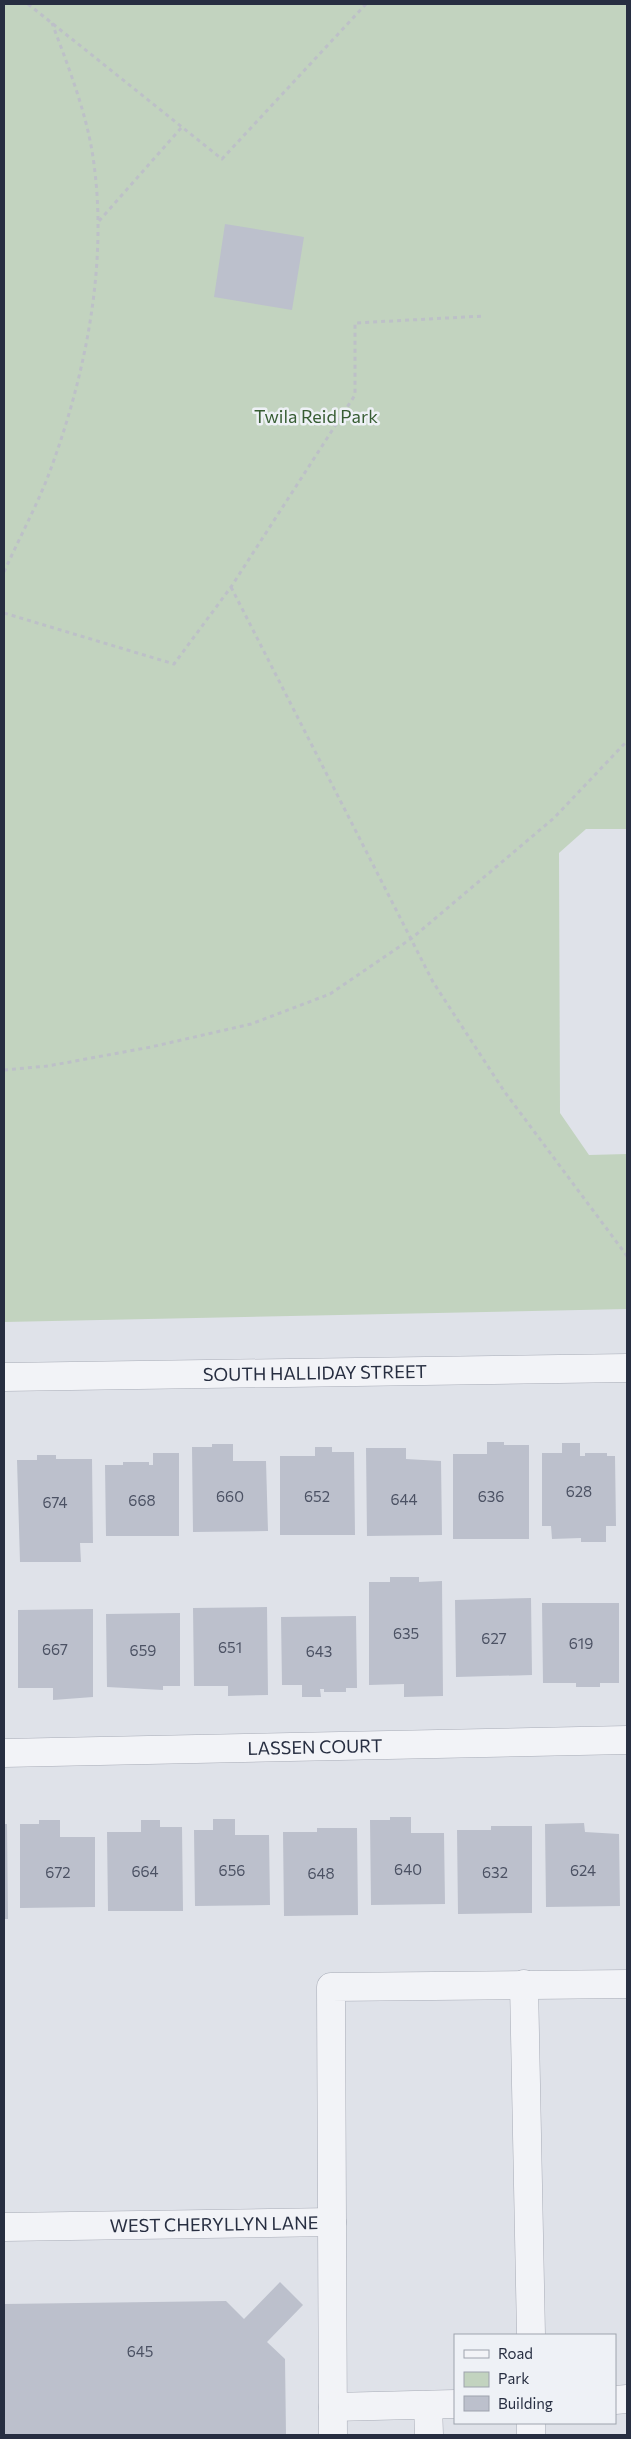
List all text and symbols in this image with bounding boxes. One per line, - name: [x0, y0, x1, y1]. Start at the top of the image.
- park label: Twila Reid Park: [254, 405, 378, 427]
- street label: SOUTH HALLIDAY STREET: [203, 1360, 427, 1385]
- house number: 628: [566, 1482, 592, 1500]
- house number: 660: [216, 1487, 244, 1505]
- house number: 652: [304, 1487, 330, 1505]
- house number: 636: [478, 1487, 504, 1505]
- house number: 644: [390, 1490, 418, 1508]
- house number: 668: [128, 1491, 156, 1509]
- house number: 674: [42, 1493, 68, 1511]
- house number: 635: [393, 1624, 419, 1642]
- house number: 627: [481, 1629, 507, 1647]
- house number: 619: [569, 1634, 593, 1652]
- house number: 651: [218, 1638, 242, 1656]
- house number: 667: [42, 1640, 68, 1658]
- house number: 659: [130, 1641, 156, 1659]
- house number: 643: [306, 1642, 332, 1660]
- street label: LASSEN COURT: [247, 1734, 383, 1759]
- house number: 640: [394, 1860, 422, 1878]
- house number: 656: [219, 1861, 245, 1879]
- house number: 624: [570, 1861, 596, 1879]
- house number: 664: [131, 1862, 159, 1880]
- house number: 672: [45, 1863, 71, 1881]
- house number: 632: [482, 1863, 508, 1881]
- house number: 648: [307, 1864, 335, 1882]
- street label: WEST CHERYLLYN LANE: [109, 2211, 318, 2236]
- legend: [454, 2334, 616, 2424]
- house number: 645: [127, 2342, 153, 2360]
- text: Road: [498, 2344, 533, 2362]
- text: Park: [498, 2369, 529, 2387]
- text: Building: [498, 2394, 553, 2412]

